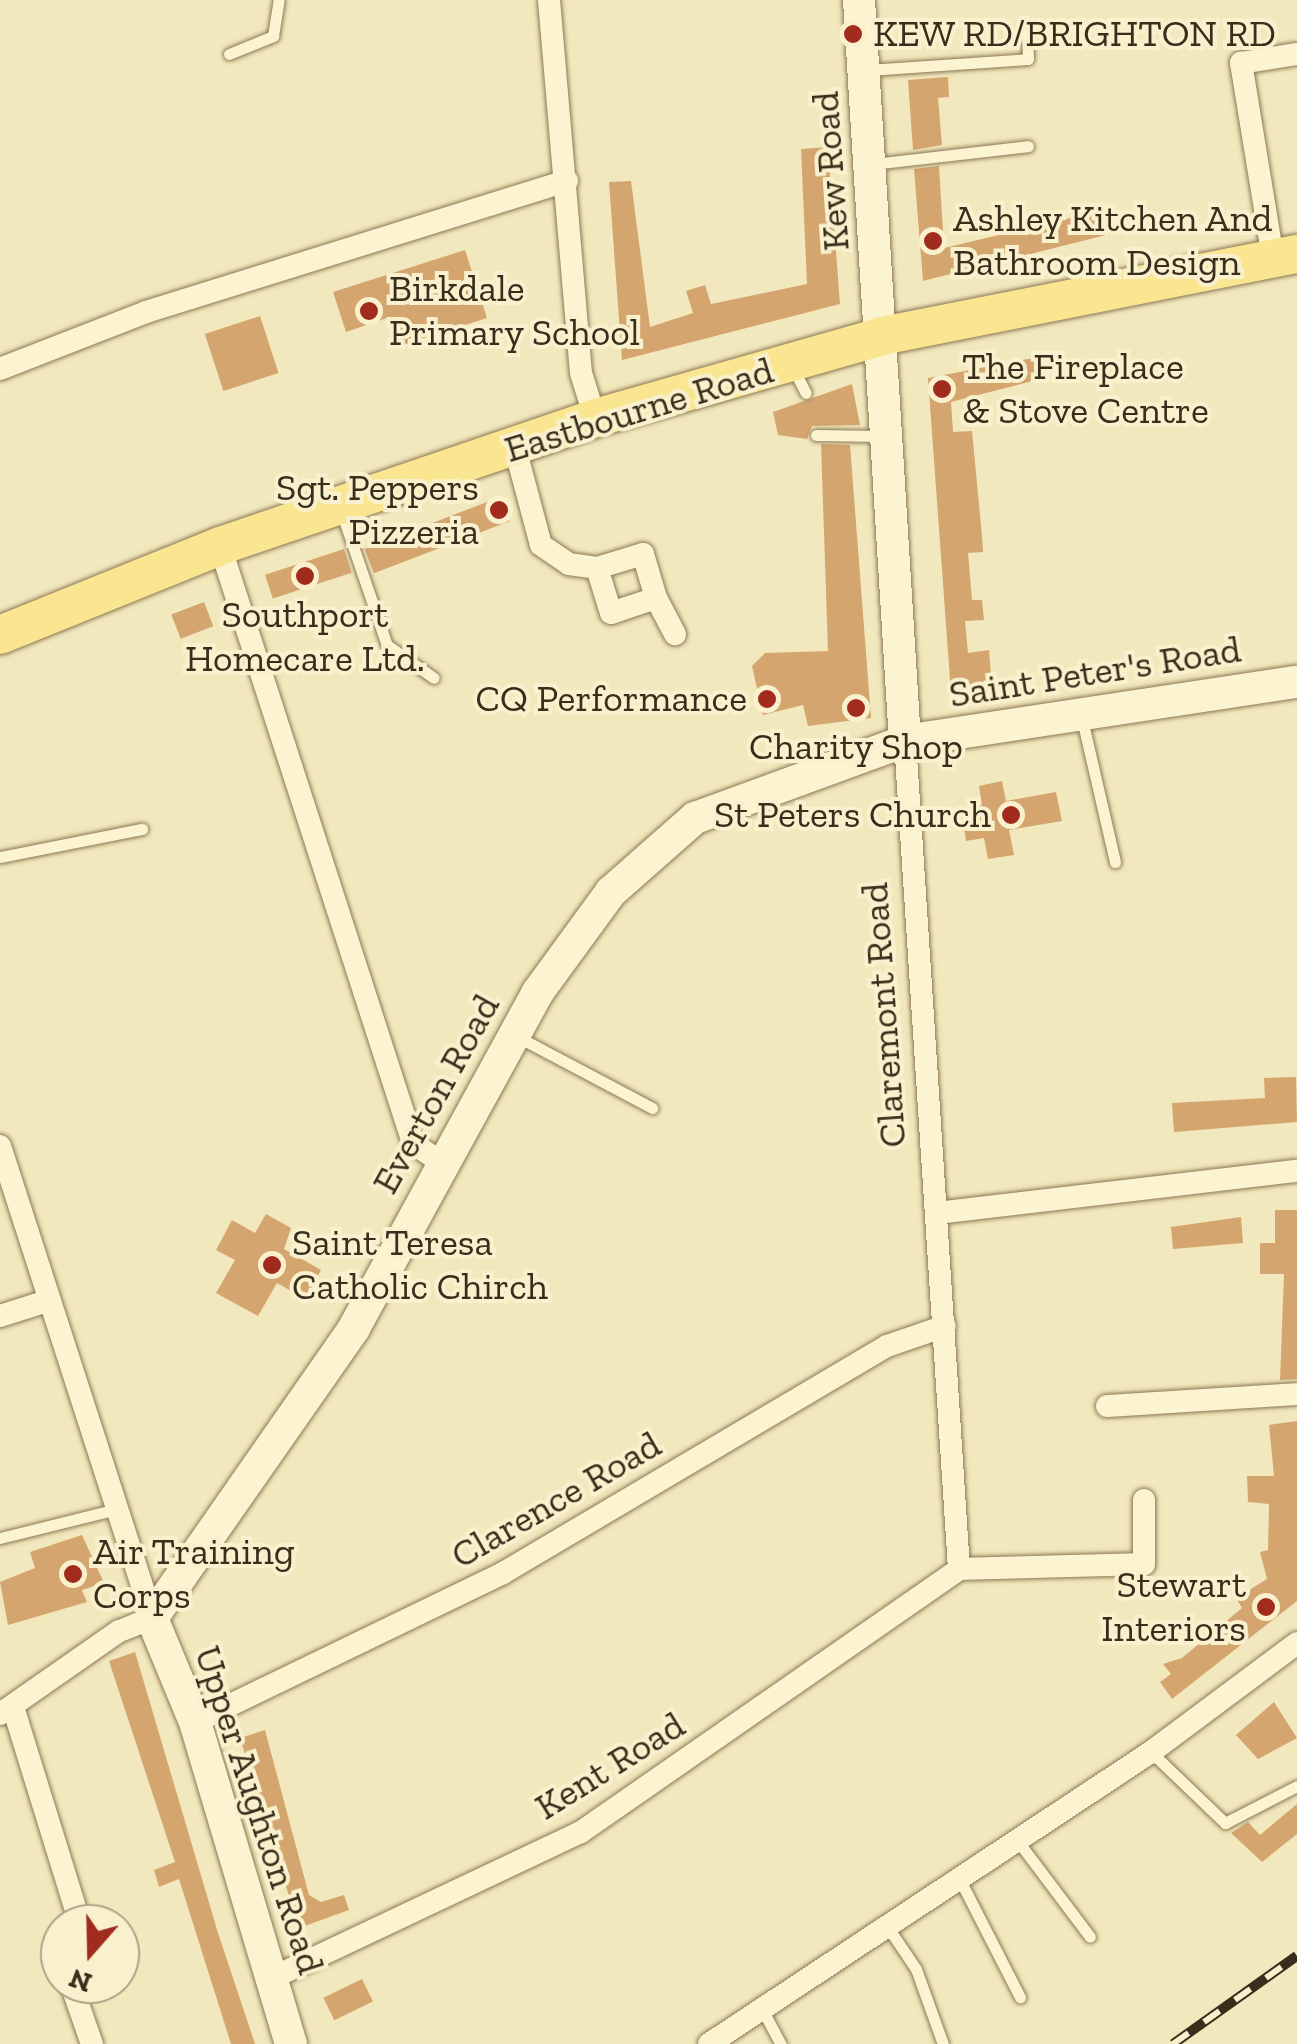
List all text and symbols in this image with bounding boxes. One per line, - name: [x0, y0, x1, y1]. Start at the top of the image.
- place label: KEW RD/BRIGHTON RD: [873, 11, 1277, 57]
- marker: KEW RD/BRIGHTON RD: [842, 23, 864, 45]
- street label: Kew Road: [803, 89, 859, 253]
- place label: Ashley Kitchen And Bathroom Design: [953, 196, 1274, 286]
- marker: Ashley Kitchen And Bathroom Design: [922, 230, 944, 252]
- place label: Birkdale Primary School: [389, 266, 641, 356]
- marker: Birkdale Primary School: [358, 300, 380, 322]
- place label: The Fireplace & Stove Centre: [962, 344, 1209, 434]
- street label: Eastbourne Road: [499, 347, 779, 473]
- marker: The Fireplace & Stove Centre: [931, 378, 953, 400]
- place label: Sgt. Peppers Pizzeria: [276, 465, 479, 554]
- marker: Sgt. Peppers Pizzeria: [488, 499, 510, 521]
- marker: Southport Homecare Ltd.: [294, 565, 316, 587]
- place label: Southport Homecare Ltd.: [185, 592, 425, 682]
- street label: Saint Peter's Road: [946, 626, 1244, 718]
- place label: CQ Performance: [475, 676, 747, 722]
- marker: CQ Performance: [756, 688, 778, 710]
- marker: Charity Shop: [845, 697, 867, 719]
- place label: Charity Shop: [749, 724, 963, 770]
- place label: St Peters Church: [714, 792, 991, 838]
- marker: St Peters Church: [1000, 804, 1022, 826]
- street label: Claremont Road: [852, 881, 916, 1149]
- street label: Everton Road: [363, 986, 509, 1202]
- place label: Saint Teresa Catholic Chirch: [292, 1220, 548, 1310]
- marker: Saint Teresa Catholic Chirch: [261, 1254, 283, 1276]
- street label: Clarence Road: [443, 1422, 669, 1578]
- place label: Air Training Corps: [93, 1529, 296, 1618]
- place label: Stewart Interiors: [1101, 1562, 1246, 1652]
- marker: Air Training Corps: [62, 1563, 84, 1585]
- marker: Stewart Interiors: [1255, 1596, 1277, 1618]
- street label: Upper Aughton Road: [184, 1639, 334, 1981]
- street label: Kent Road: [527, 1702, 693, 1830]
- north arrow: [40, 1904, 140, 2004]
- text: N: [65, 1962, 96, 2000]

